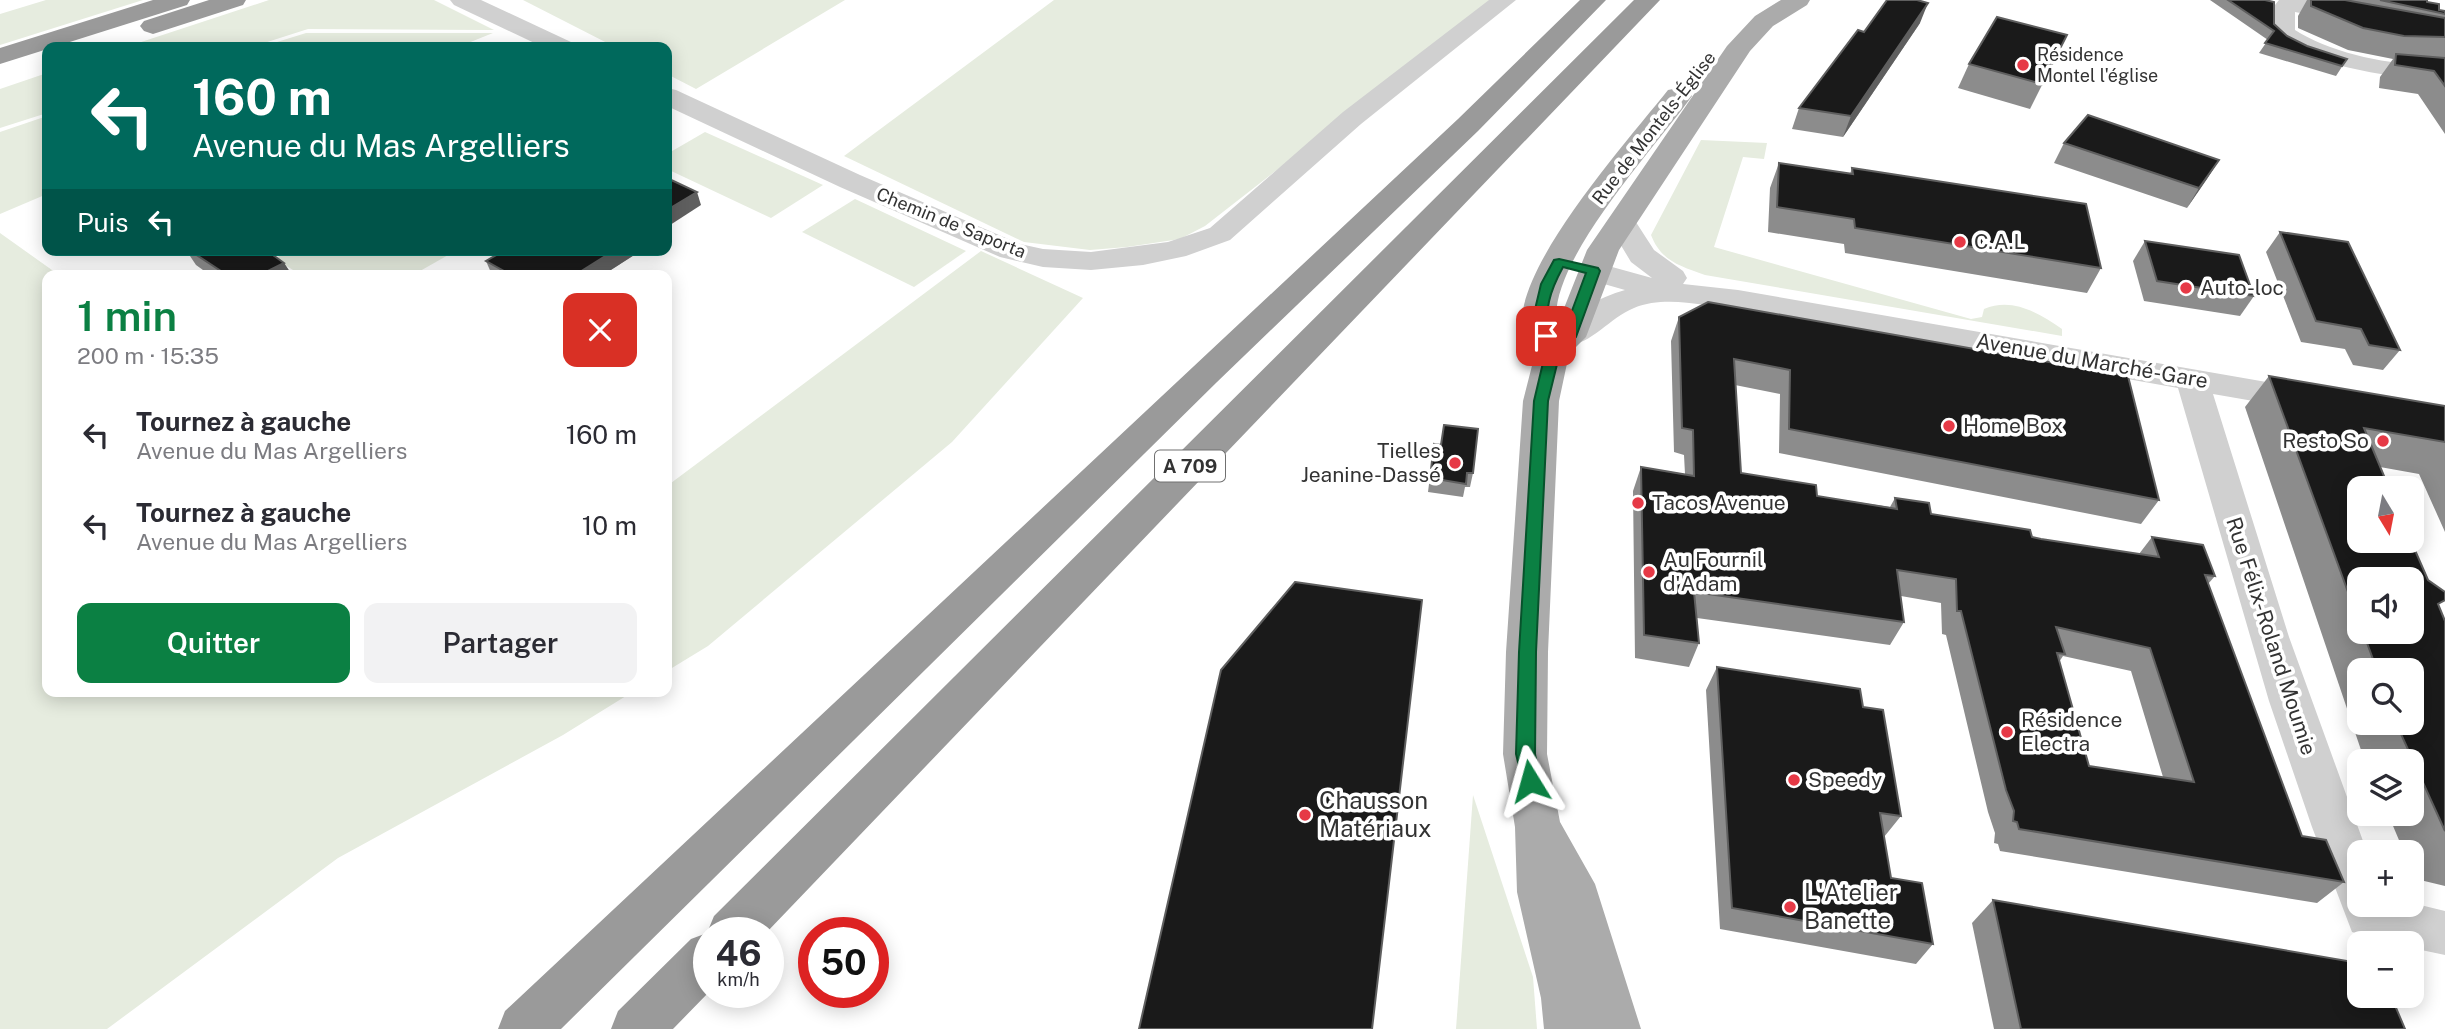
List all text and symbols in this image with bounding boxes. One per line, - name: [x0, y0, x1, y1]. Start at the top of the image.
- place label: Résidence Montel l'église: [2037, 44, 2158, 86]
- street label: Rue de Montels-Église: [1587, 47, 1720, 208]
- marker: Résidence Montel l'église: [2015, 57, 2031, 73]
- text: 160 m: [192, 68, 332, 126]
- icon: left: [77, 70, 168, 161]
- text: Avenue du Mas Argelliers: [192, 127, 570, 164]
- street label: Chemin de Saporta: [873, 183, 1029, 262]
- icon: left: [142, 203, 180, 241]
- text: Puis: [77, 207, 128, 238]
- place label: C.A.L: [1974, 229, 2026, 254]
- marker: C.A.L: [1952, 234, 1968, 250]
- place label: Auto-loc: [2200, 275, 2284, 300]
- marker: Auto-loc: [2178, 280, 2194, 296]
- text: 1 min: [77, 291, 177, 340]
- button: close: [563, 293, 637, 367]
- pin: [1516, 306, 1576, 366]
- icon: arrive: [1527, 317, 1565, 355]
- street label: Avenue du Marché-Gare: [1974, 328, 2210, 393]
- text: 200 m · 15:35: [77, 342, 219, 369]
- text: Tournez à gauche: [136, 406, 351, 437]
- place label: Home Box: [1963, 413, 2063, 438]
- icon: left: [77, 416, 115, 454]
- marker: Home Box: [1941, 418, 1957, 434]
- text: 160 m: [566, 419, 637, 450]
- place label: Resto So: [2282, 428, 2369, 453]
- marker: Resto So: [2375, 433, 2391, 449]
- text: Avenue du Mas Argelliers: [136, 437, 408, 464]
- place label: Tielles Jeanine-Dassé: [1301, 438, 1441, 487]
- road number: A 709: [1155, 450, 1225, 481]
- marker: Tielles Jeanine-Dassé: [1447, 455, 1463, 471]
- north arrow: [2347, 476, 2424, 553]
- map controls: [2347, 476, 2424, 1008]
- place label: Tacos Avenue: [1652, 490, 1786, 515]
- marker: Tacos Avenue: [1630, 495, 1646, 511]
- text: Tournez à gauche: [136, 497, 351, 528]
- icon: left: [77, 507, 115, 545]
- text: 10 m: [582, 510, 637, 541]
- street label: Rue Félix-Roland Moumie: [2221, 514, 2322, 758]
- text: Avenue du Mas Argelliers: [136, 528, 408, 555]
- place label: Au Fournil d'Adam: [1663, 547, 1763, 596]
- marker: Au Fournil d'Adam: [1641, 564, 1657, 580]
- button: sound: [2347, 567, 2424, 644]
- button: Quitter: [77, 603, 350, 683]
- button: Partager: [364, 603, 637, 683]
- button: search: [2347, 658, 2424, 735]
- place label: Résidence Electra: [2021, 707, 2122, 756]
- marker: Résidence Electra: [1999, 724, 2015, 740]
- position arrow: [1493, 744, 1567, 818]
- button: layers: [2347, 749, 2424, 826]
- place label: Speedy: [1808, 767, 1882, 792]
- marker: Speedy: [1786, 772, 1802, 788]
- place label: Chausson Matériaux: [1319, 786, 1432, 842]
- marker: Chausson Matériaux: [1297, 807, 1313, 823]
- button: +: [2347, 840, 2424, 917]
- place label: L'Atelier Banette: [1804, 878, 1898, 934]
- marker: L'Atelier Banette: [1782, 899, 1798, 915]
- speed limit sign: 50: [798, 917, 889, 1008]
- button: −: [2347, 931, 2424, 1008]
- text: 46: [715, 933, 762, 974]
- text: km/h: [717, 969, 760, 990]

